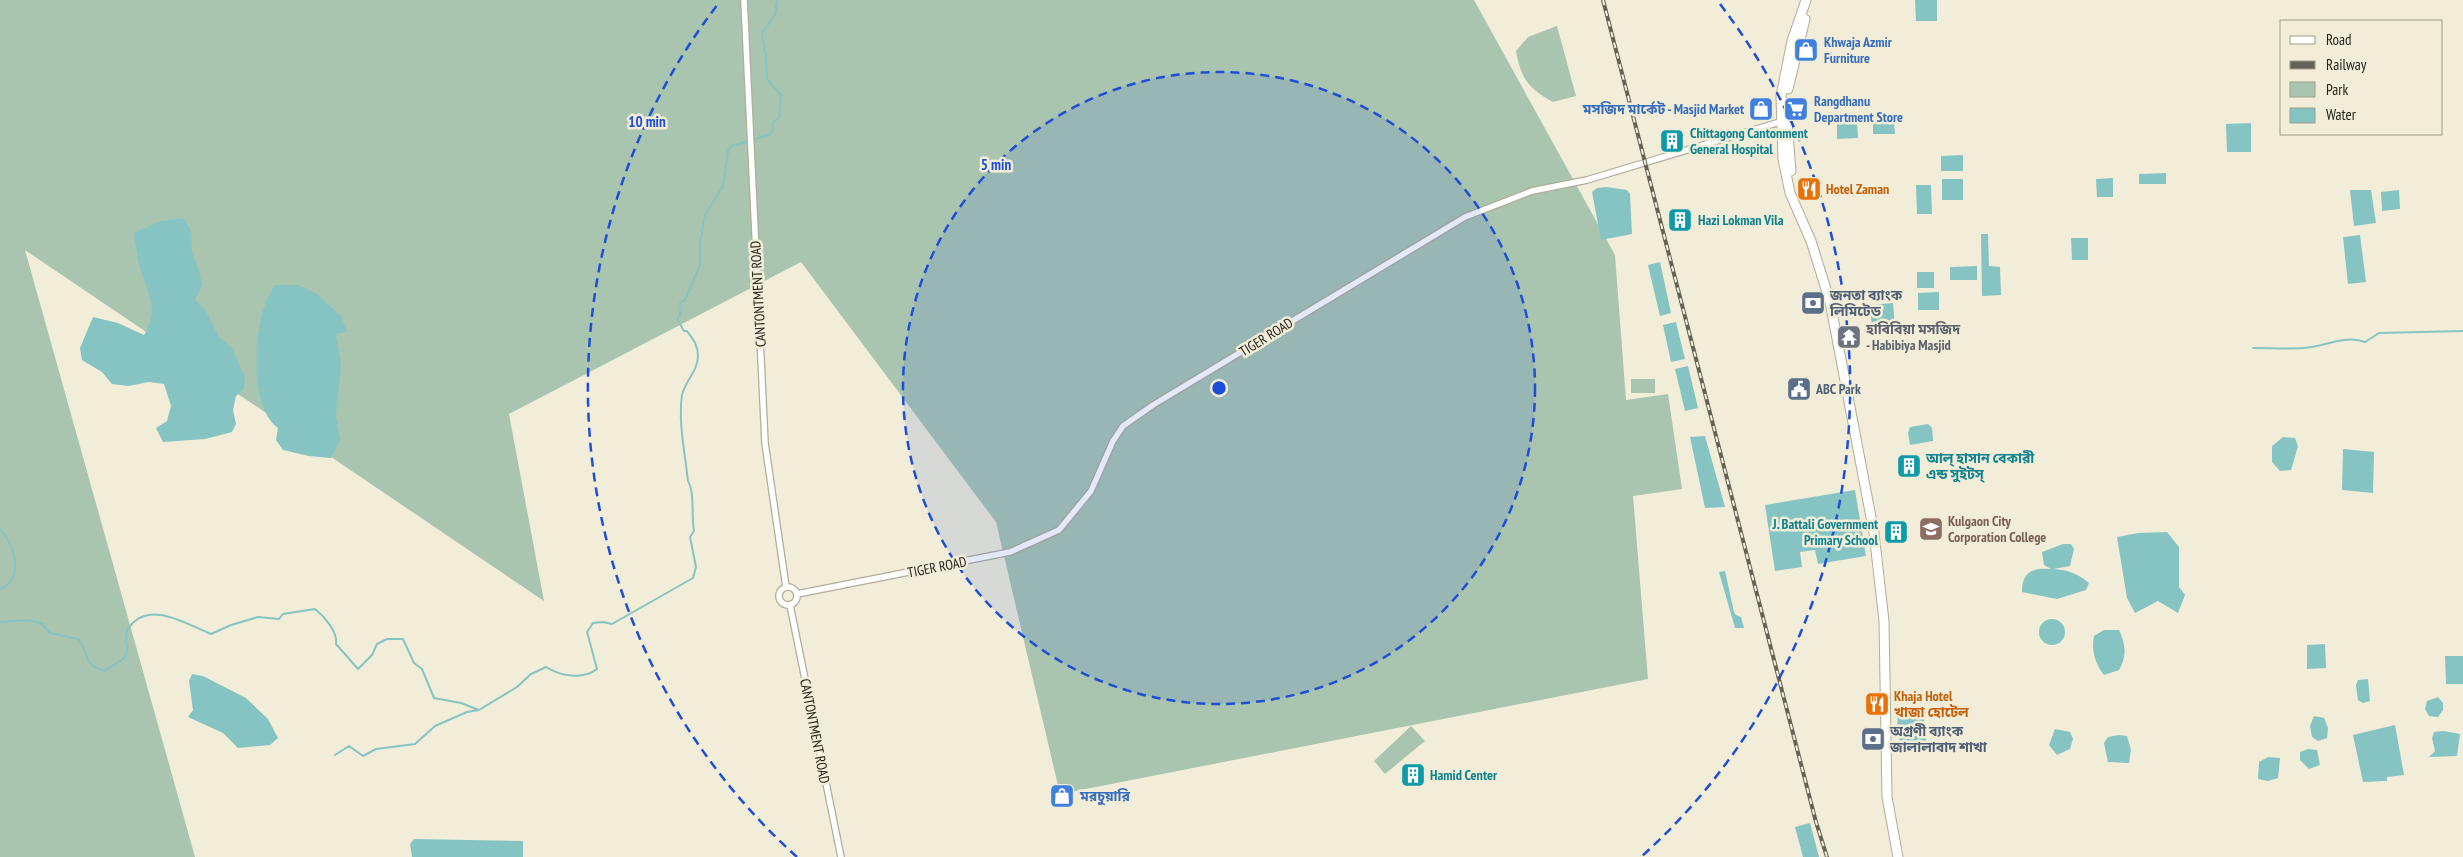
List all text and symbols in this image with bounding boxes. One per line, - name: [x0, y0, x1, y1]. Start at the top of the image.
- legend: [2280, 20, 2443, 135]
- text: Road: [2326, 30, 2352, 49]
- place label: Khwaja Azmir Furniture: [1824, 33, 1893, 67]
- shop icon: Khwaja Azmir Furniture: [1793, 37, 1819, 63]
- text: Railway: [2326, 55, 2367, 74]
- text: Park: [2326, 80, 2348, 99]
- place label: Rangdhanu Department Store: [1814, 92, 1903, 126]
- shop icon: মসজিদ মার্কেট - Masjid Market: [1748, 96, 1774, 122]
- supermarket icon: Rangdhanu Department Store: [1783, 96, 1809, 122]
- place label: মসজিদ মার্কেট - Masjid Market: [1582, 100, 1744, 118]
- text: Water: [2326, 105, 2357, 124]
- text: 10 min: [628, 112, 666, 131]
- place label: Chittagong Cantonment General Hospital: [1690, 124, 1808, 158]
- building icon: Chittagong Cantonment General Hospital: [1659, 128, 1685, 154]
- text: 5 min: [981, 155, 1011, 174]
- restaurant icon: Hotel Zaman: [1796, 176, 1822, 202]
- place label: Hotel Zaman: [1826, 180, 1889, 198]
- building icon: Hazi Lokman Vila: [1667, 207, 1693, 233]
- place label: Hazi Lokman Vila: [1698, 211, 1784, 229]
- street label: CANTONTMENT ROAD: [746, 240, 770, 348]
- place label: জনতা ব্যাংক লিমিটেড: [1829, 286, 1903, 320]
- bank icon: জনতা ব্যাংক লিমিটেড: [1800, 290, 1826, 316]
- street label: TIGER ROAD: [1236, 314, 1296, 360]
- place label: হাবিবিয়া মসজিদ - Habibiya Masjid: [1865, 320, 1961, 354]
- temple icon: হাবিবিয়া মসজিদ - Habibiya Masjid: [1836, 324, 1862, 350]
- public building icon: ABC Park: [1786, 376, 1812, 402]
- centre of rings: [1210, 379, 1228, 397]
- place label: ABC Park: [1815, 380, 1861, 398]
- place label: আল্ হাসান বেকারী এন্ড সুইটস্: [1925, 449, 2035, 483]
- building icon: আল্ হাসান বেকারী এন্ড সুইটস্: [1896, 453, 1922, 479]
- place label: Kulgaon City Corporation College: [1948, 512, 2046, 546]
- place label: J. Battali Government Primary School: [1772, 515, 1879, 549]
- school or university icon: Kulgaon City Corporation College: [1918, 516, 1944, 542]
- building icon: J. Battali Government Primary School: [1883, 519, 1909, 545]
- street label: TIGER ROAD: [906, 552, 968, 582]
- street label: CANTONTMENT ROAD: [796, 677, 834, 785]
- place label: Khaja Hotel খাজা হোটেল: [1894, 687, 1969, 721]
- restaurant icon: Khaja Hotel খাজা হোটেল: [1864, 691, 1890, 717]
- place label: অগ্রণী ব্যাংক জালালাবাদ শাখা: [1889, 722, 1988, 756]
- bank icon: অগ্রণী ব্যাংক জালালাবাদ শাখা: [1860, 726, 1886, 752]
- building icon: Hamid Center: [1400, 762, 1426, 788]
- place label: Hamid Center: [1430, 766, 1498, 784]
- shop icon: মরচুয়ারি: [1049, 783, 1075, 809]
- place label: মরচুয়ারি: [1079, 787, 1130, 806]

